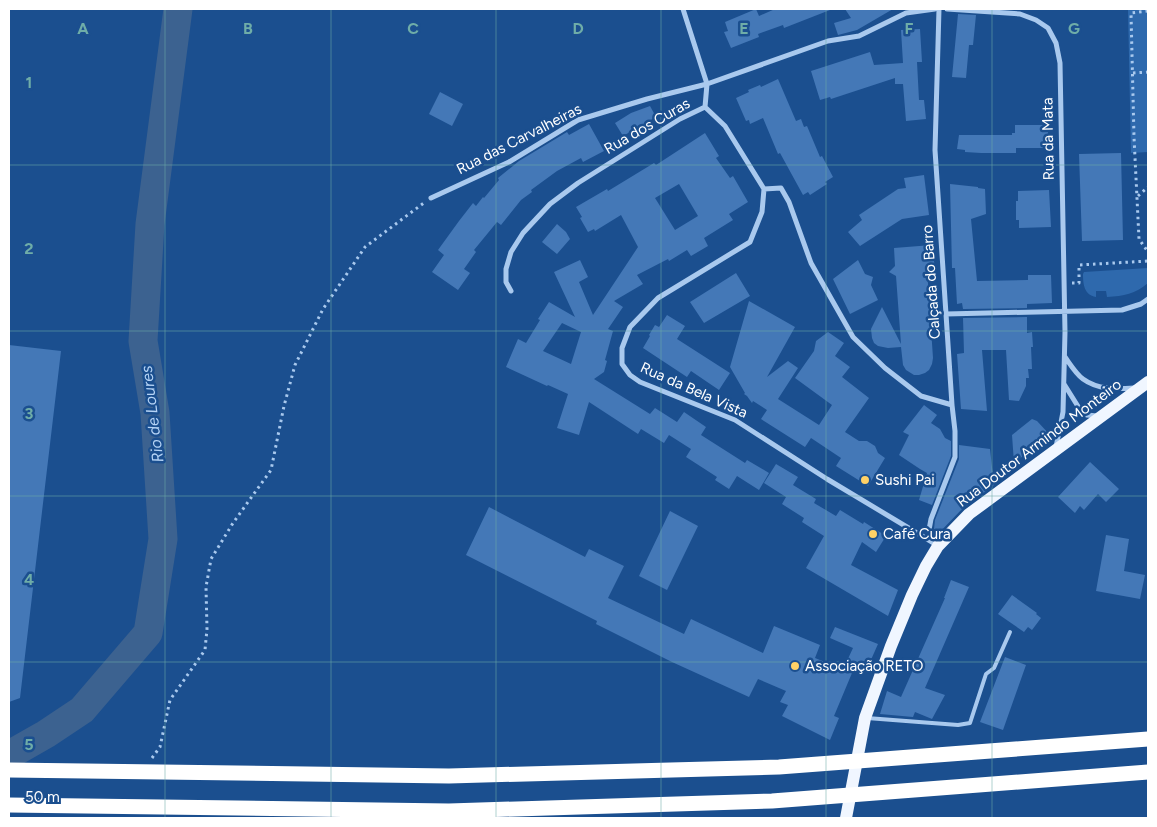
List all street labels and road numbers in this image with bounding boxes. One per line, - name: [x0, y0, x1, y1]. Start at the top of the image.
- street label: Rua dos Curas: [601, 94, 693, 158]
- street label: Rua da Mata: [1038, 97, 1058, 181]
- street label: Rua das Carvalheiras: [453, 100, 585, 178]
- street label: Calçada do Barro: [918, 224, 944, 340]
- street label: Rua da Bela Vista: [638, 358, 750, 422]
- street label: Rua Doutor Armindo Monteiro: [953, 375, 1125, 511]

